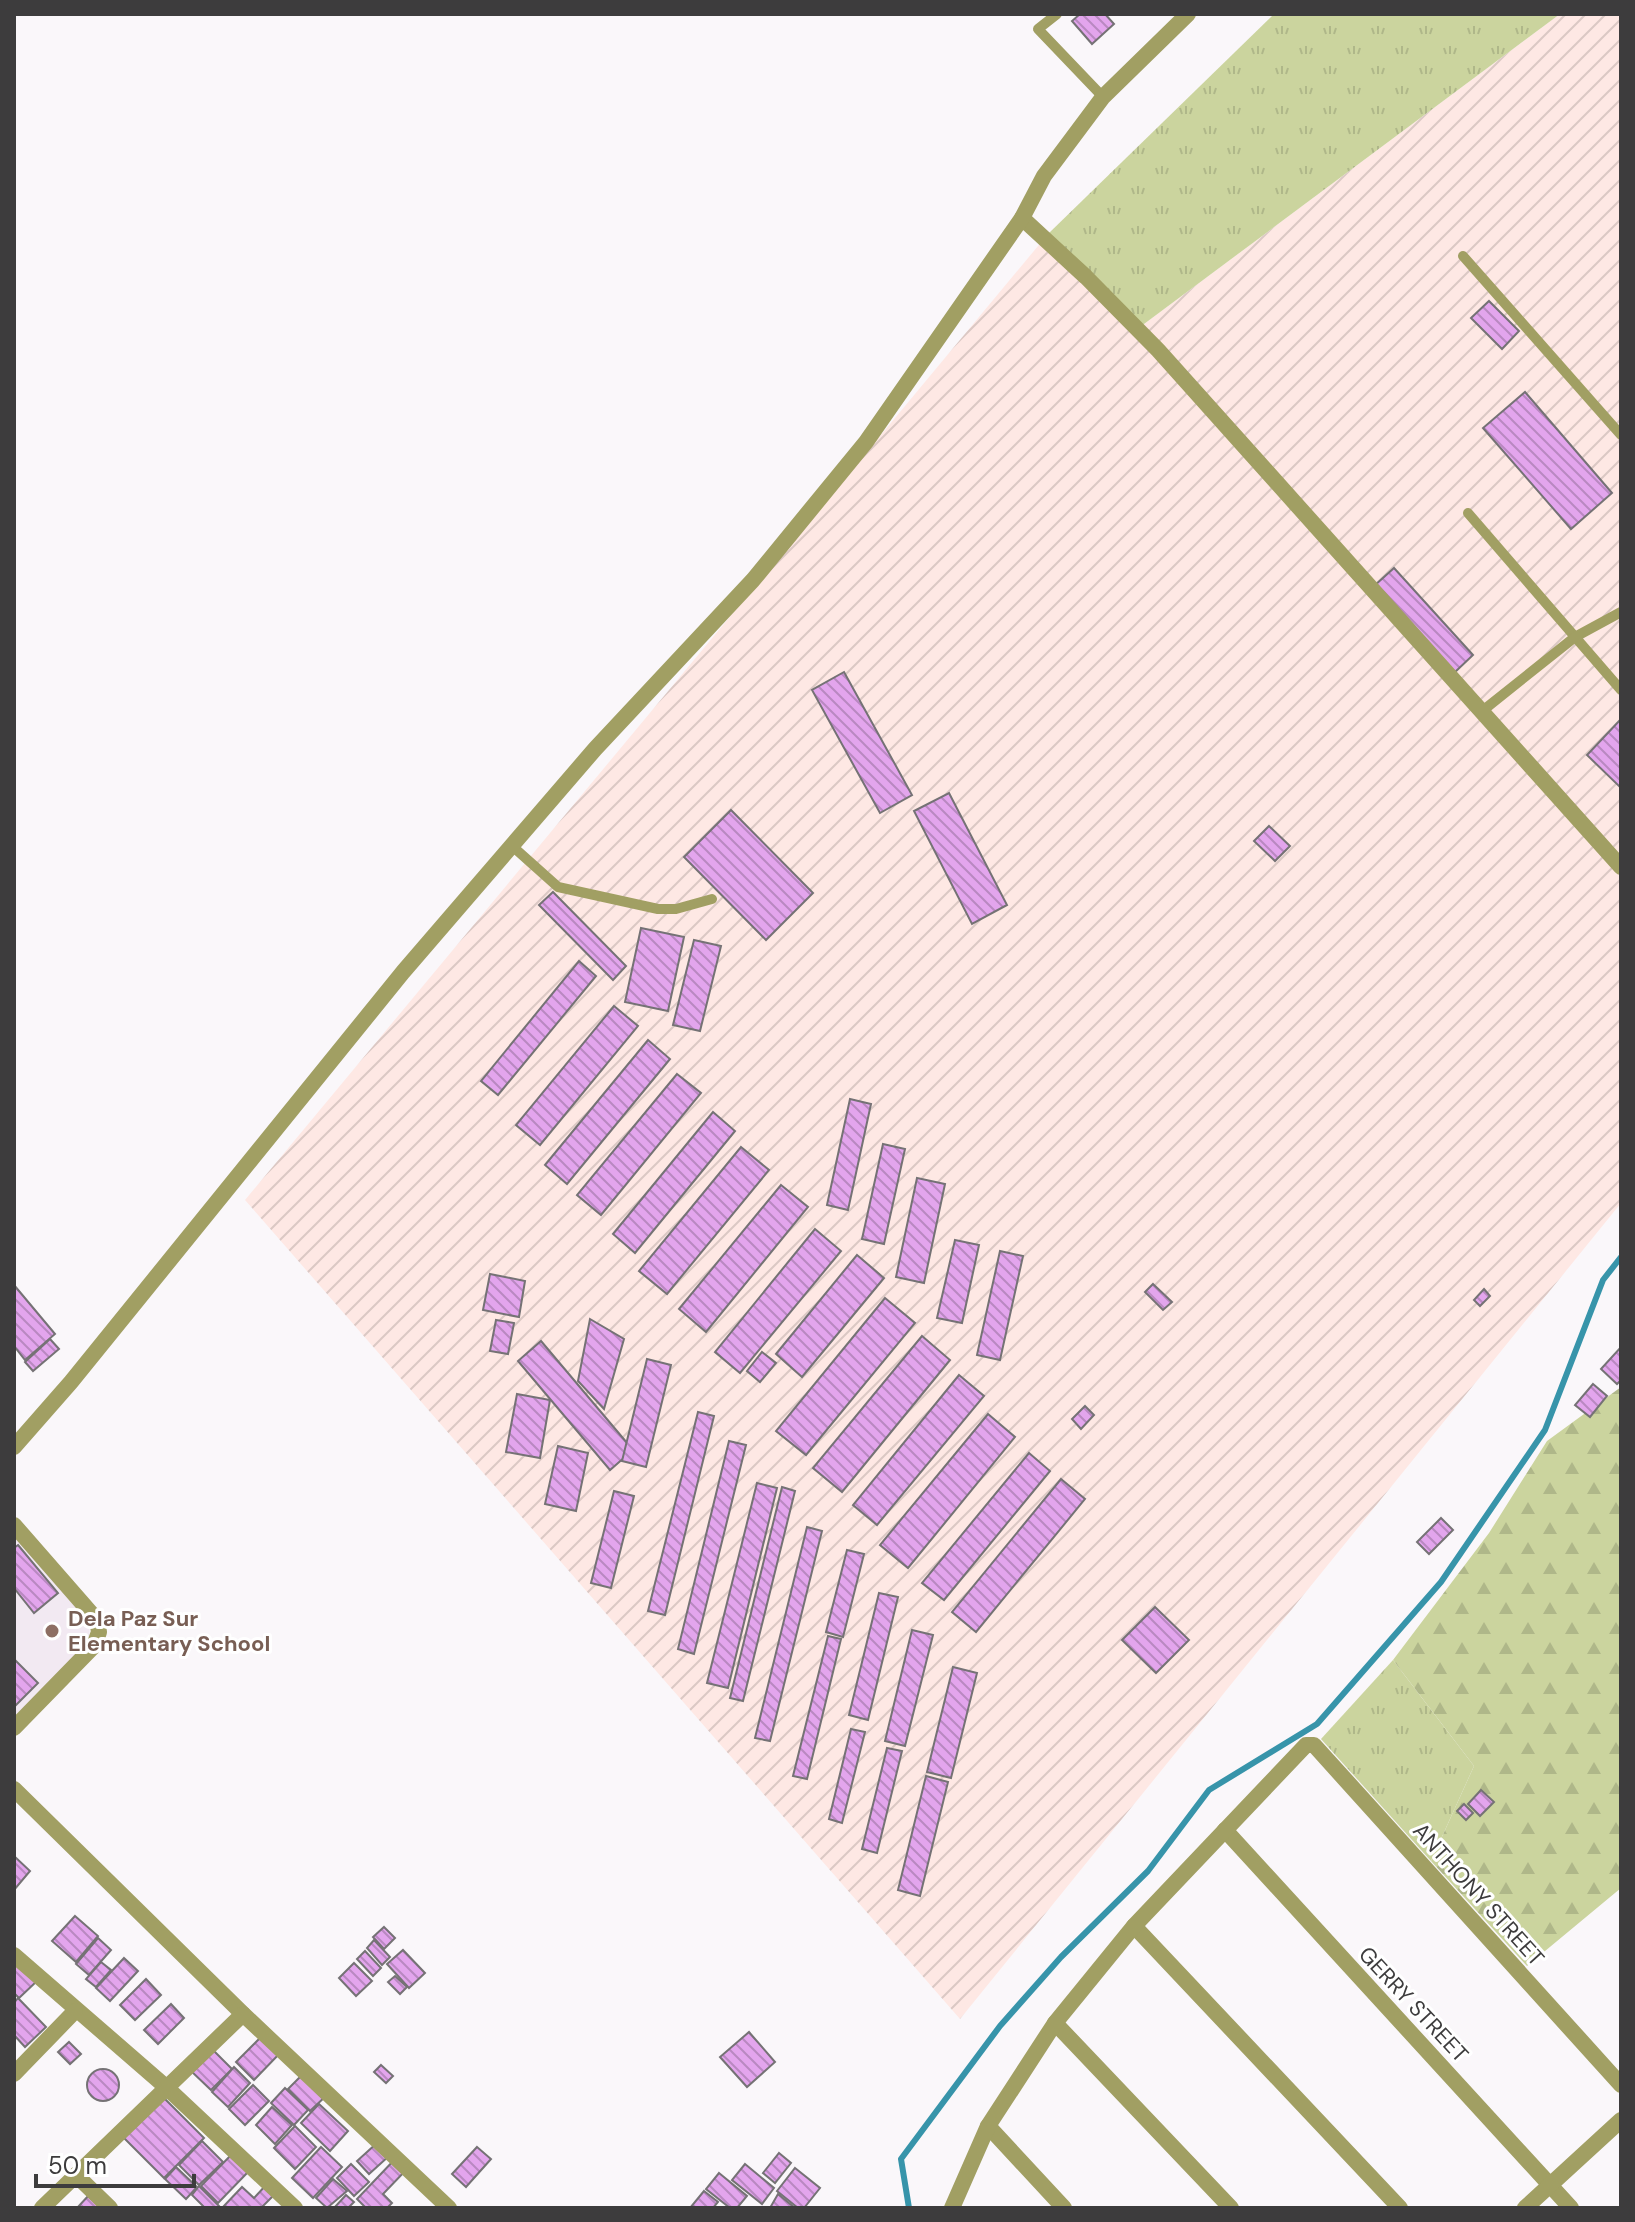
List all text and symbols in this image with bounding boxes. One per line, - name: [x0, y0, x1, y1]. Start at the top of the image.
- place label: Dela Paz Sur Elementary School: [68, 1604, 270, 1658]
- marker: Dela Paz Sur Elementary School: [43, 1622, 61, 1640]
- street label: ANTHONY STREET: [1407, 1817, 1551, 1972]
- street label: GERRY STREET: [1352, 1940, 1475, 2068]
- scale bar: [36, 2138, 194, 2188]
- text: 50 m: [48, 2150, 107, 2181]

